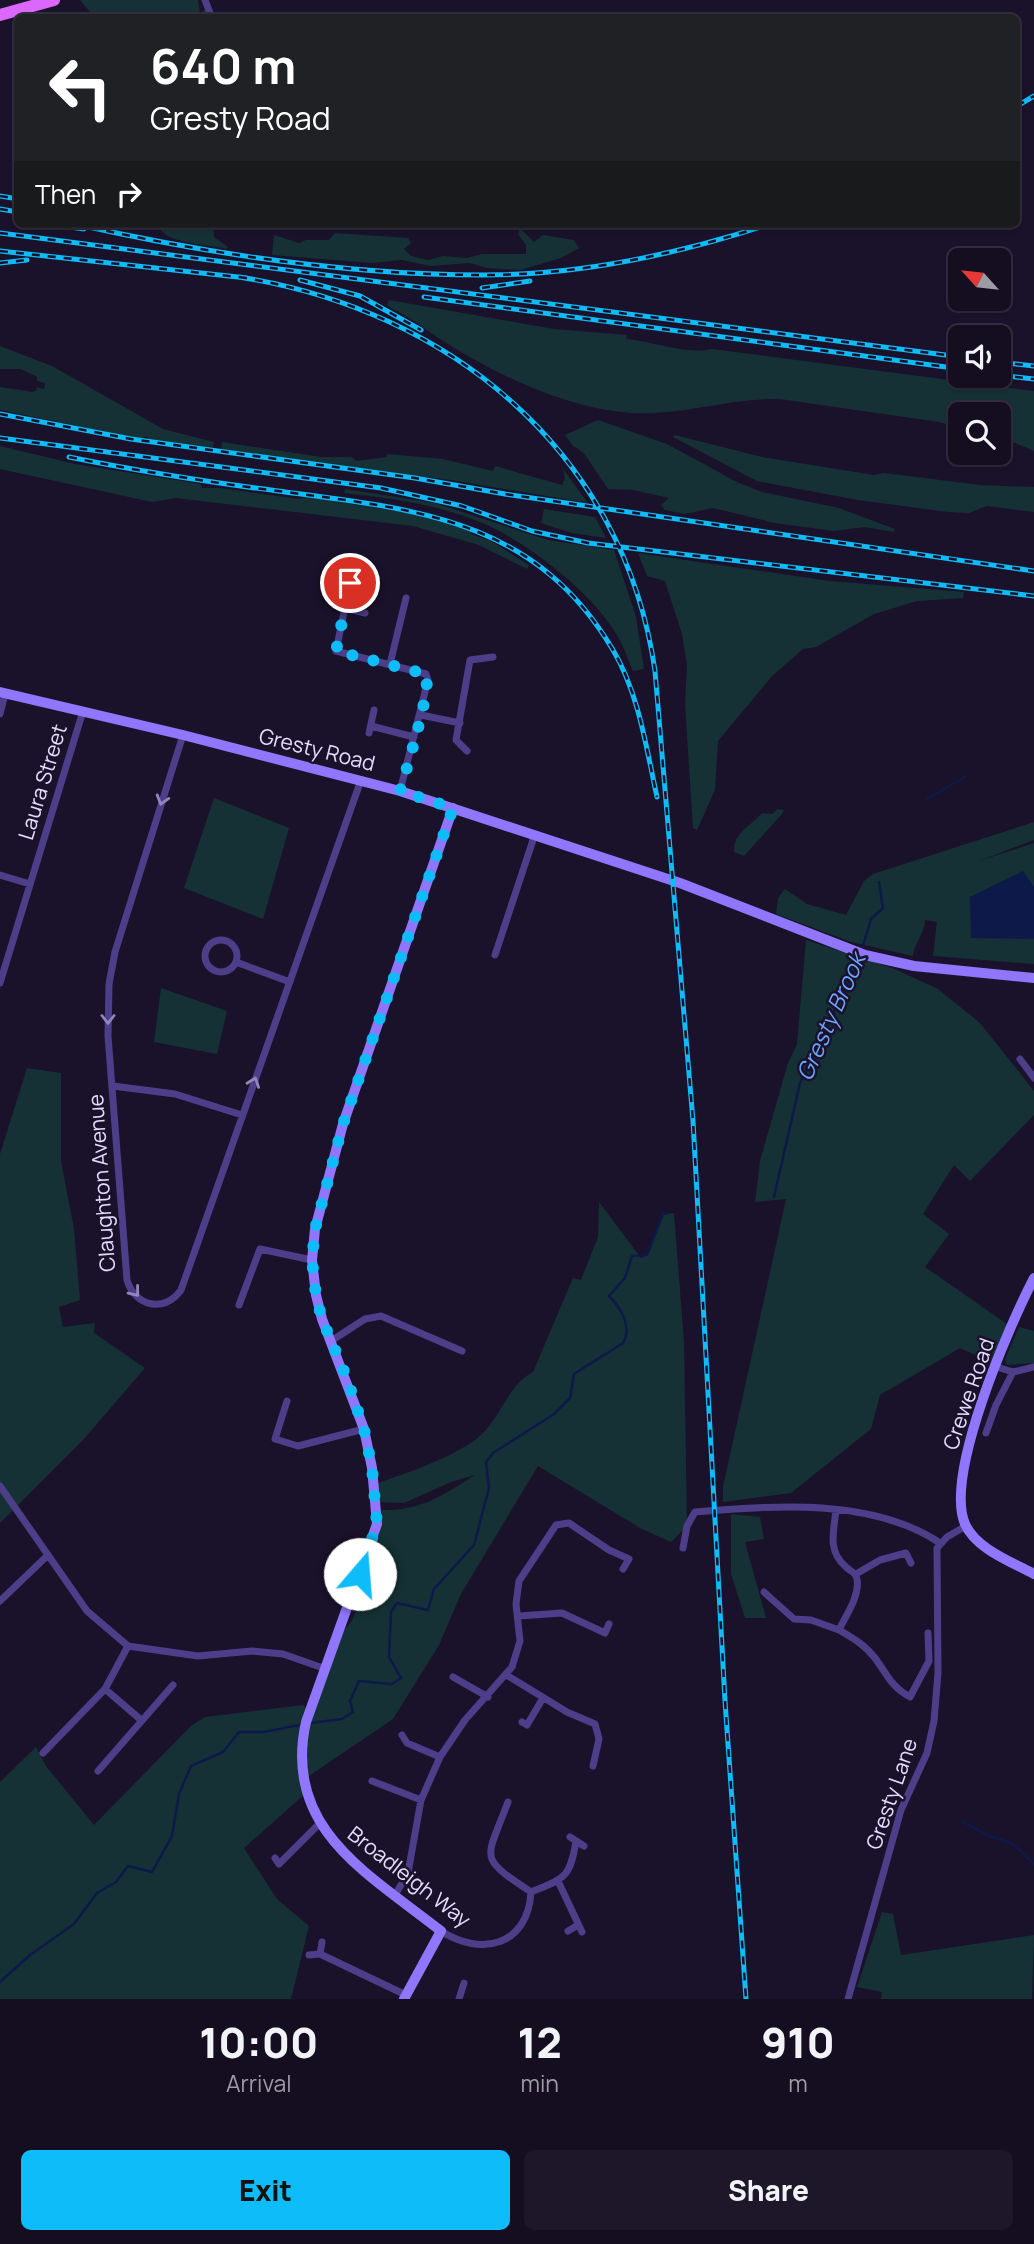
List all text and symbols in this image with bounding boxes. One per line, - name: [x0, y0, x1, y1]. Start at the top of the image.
- text: 640 m: [150, 32, 296, 99]
- icon: left: [35, 42, 126, 133]
- text: Gresty Road: [150, 96, 331, 140]
- icon: right: [110, 175, 148, 213]
- text: Then: [35, 176, 96, 212]
- north arrow: [948, 248, 1012, 312]
- map controls: [948, 248, 1011, 465]
- button: sound: [948, 325, 1011, 388]
- button: search: [948, 402, 1011, 465]
- pin: [320, 553, 380, 613]
- icon: arrive: [331, 564, 369, 602]
- street label: Laura Street: [11, 720, 73, 843]
- street label: Gresty Road: [256, 721, 378, 777]
- one-way arrow: [155, 793, 170, 805]
- water label: Gresty Brook: [788, 945, 874, 1085]
- one-way arrow: [100, 1015, 116, 1025]
- one-way arrow: [246, 1077, 260, 1089]
- street label: Claughton Avenue: [81, 1093, 121, 1273]
- one-way arrow: [127, 1284, 139, 1297]
- street label: Crewe Road: [936, 1334, 1000, 1453]
- position arrow: [323, 1537, 397, 1611]
- street label: Gresty Lane: [859, 1734, 923, 1853]
- street label: Broadleigh Way: [342, 1819, 477, 1933]
- text: 10:00: [199, 2013, 318, 2071]
- text: 12: [518, 2013, 562, 2071]
- text: 910: [761, 2013, 835, 2071]
- text: Arrival: [226, 2067, 292, 2099]
- text: min: [520, 2067, 559, 2099]
- text: m: [788, 2067, 808, 2099]
- button: Exit: [21, 2150, 510, 2230]
- button: Share: [524, 2150, 1013, 2230]

